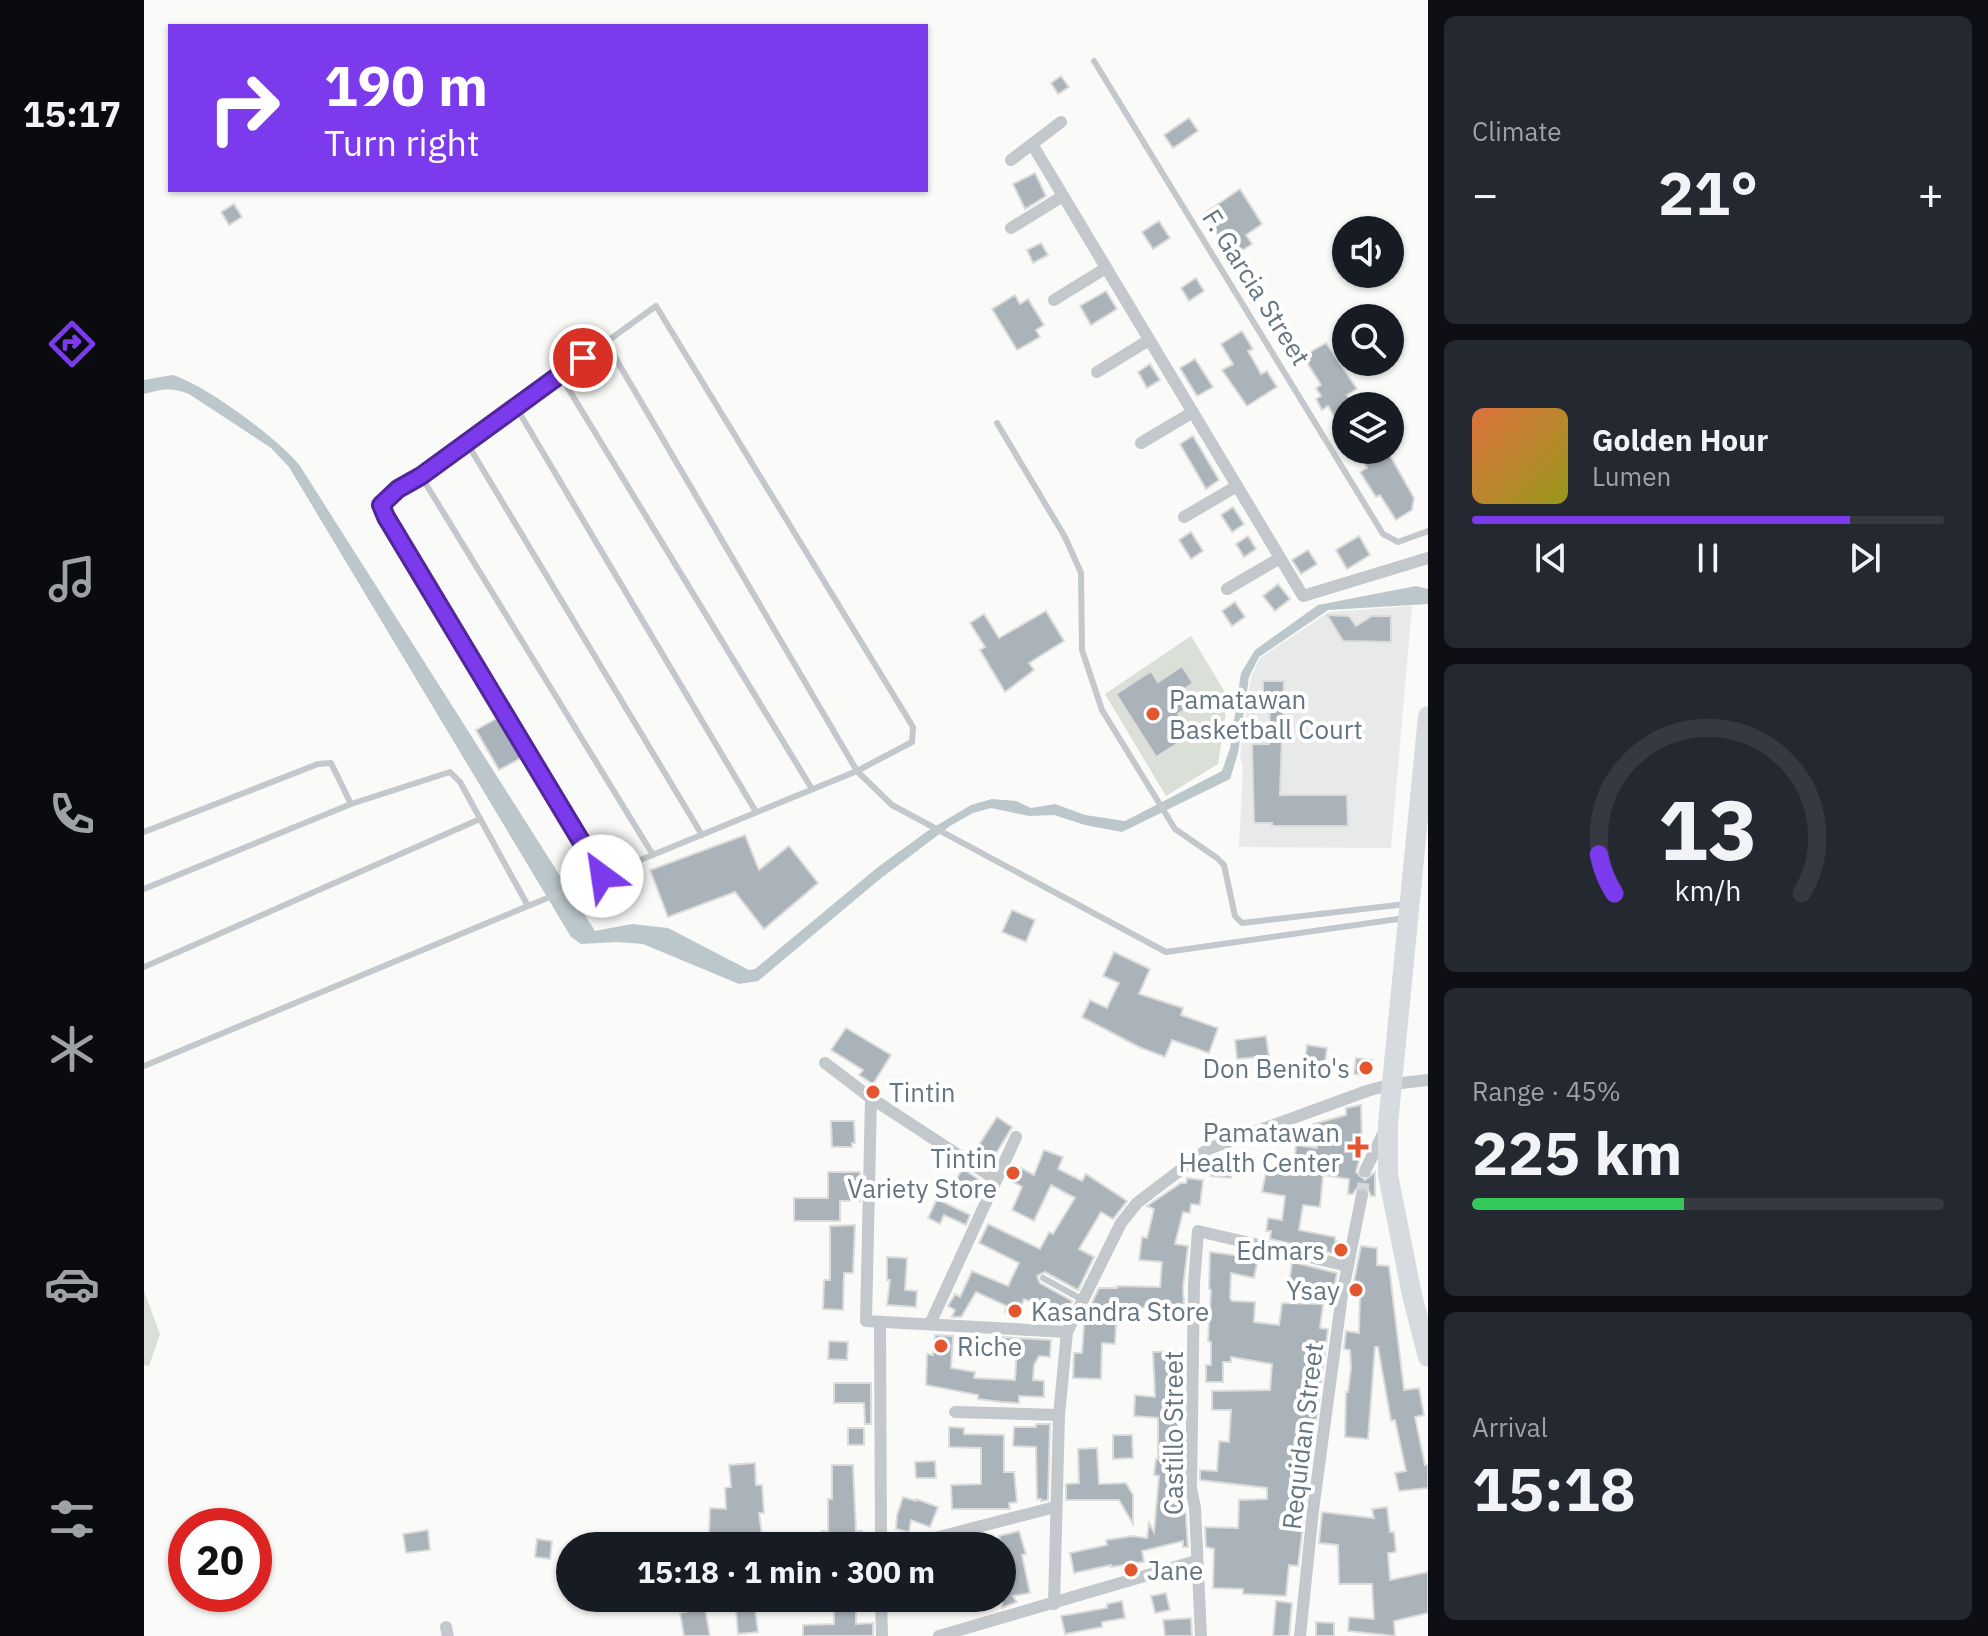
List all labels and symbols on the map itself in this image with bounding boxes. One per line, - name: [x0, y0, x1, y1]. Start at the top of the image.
- street label: F. Garcia Street: [1195, 203, 1319, 371]
- pin: [549, 324, 617, 392]
- place label: Pamatawan Basketball Court: [1169, 682, 1363, 746]
- marker: Pamatawan Basketball Court: [1144, 705, 1162, 723]
- position arrow: [560, 834, 644, 918]
- place label: Don Benito's: [1203, 1051, 1350, 1085]
- marker: Don Benito's: [1357, 1059, 1375, 1077]
- place label: Tintin: [889, 1075, 956, 1109]
- marker: Tintin: [864, 1083, 882, 1101]
- place label: Pamatawan Health Center: [1178, 1115, 1340, 1179]
- marker: Pamatawan Health Center: [1347, 1136, 1369, 1158]
- place label: Tintin Variety Store: [847, 1141, 997, 1205]
- marker: Tintin Variety Store: [1004, 1164, 1022, 1182]
- place label: Edmars: [1236, 1233, 1325, 1267]
- marker: Edmars: [1332, 1241, 1350, 1259]
- place label: Ysay: [1286, 1273, 1340, 1307]
- marker: Ysay: [1347, 1281, 1365, 1299]
- place label: Kasandra Store: [1031, 1294, 1209, 1328]
- marker: Kasandra Store: [1006, 1302, 1024, 1320]
- place label: Riche: [957, 1329, 1022, 1363]
- marker: Riche: [932, 1337, 950, 1355]
- street label: Requidan Street: [1274, 1341, 1330, 1531]
- street label: Castillo Street: [1156, 1351, 1190, 1515]
- speed limit sign: 20: [168, 1508, 272, 1612]
- place label: Jane: [1147, 1553, 1203, 1587]
- marker: Jane: [1122, 1561, 1140, 1579]

